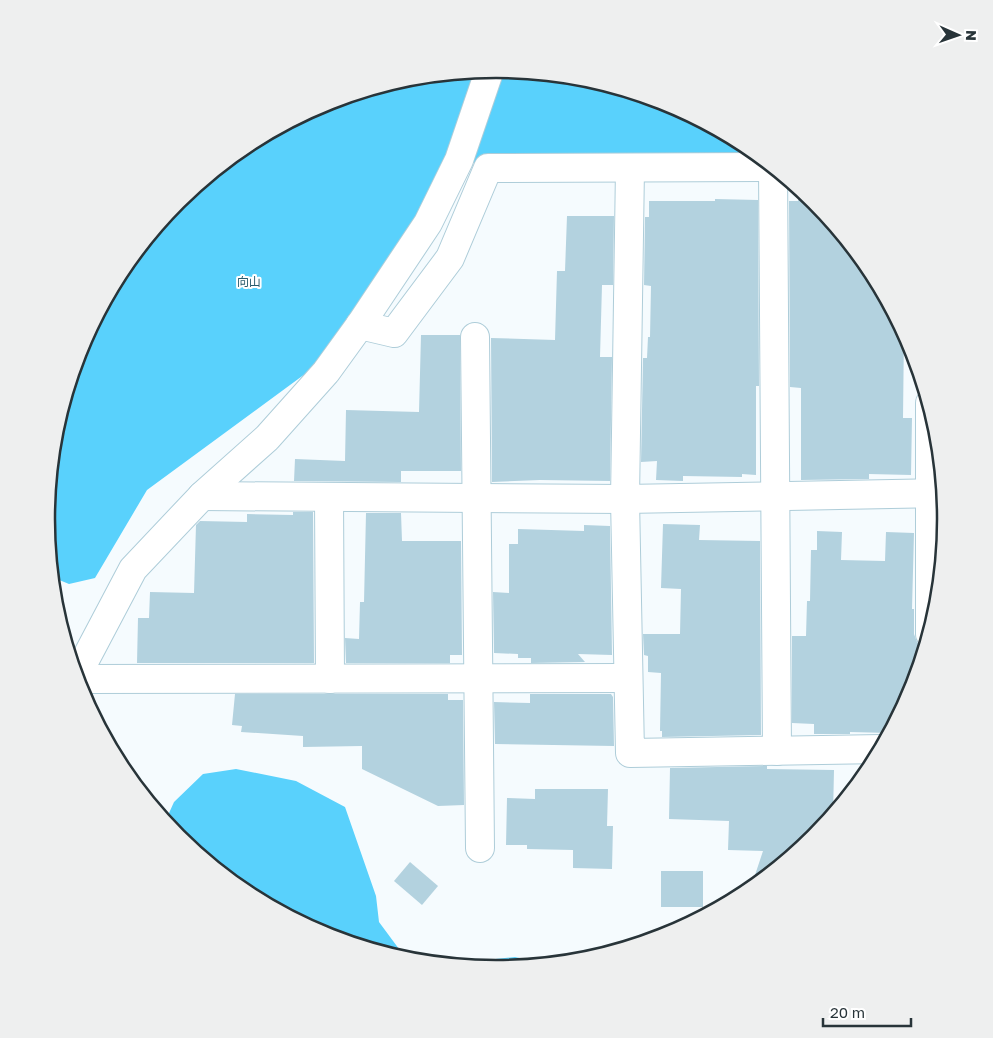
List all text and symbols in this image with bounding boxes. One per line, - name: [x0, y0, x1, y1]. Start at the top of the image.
- north arrow: [933, 10, 983, 60]
- text: N: [963, 30, 980, 41]
- park label: 向山: [237, 274, 261, 289]
- scale bar: [823, 996, 910, 1028]
- text: 20 m: [830, 1003, 865, 1021]

